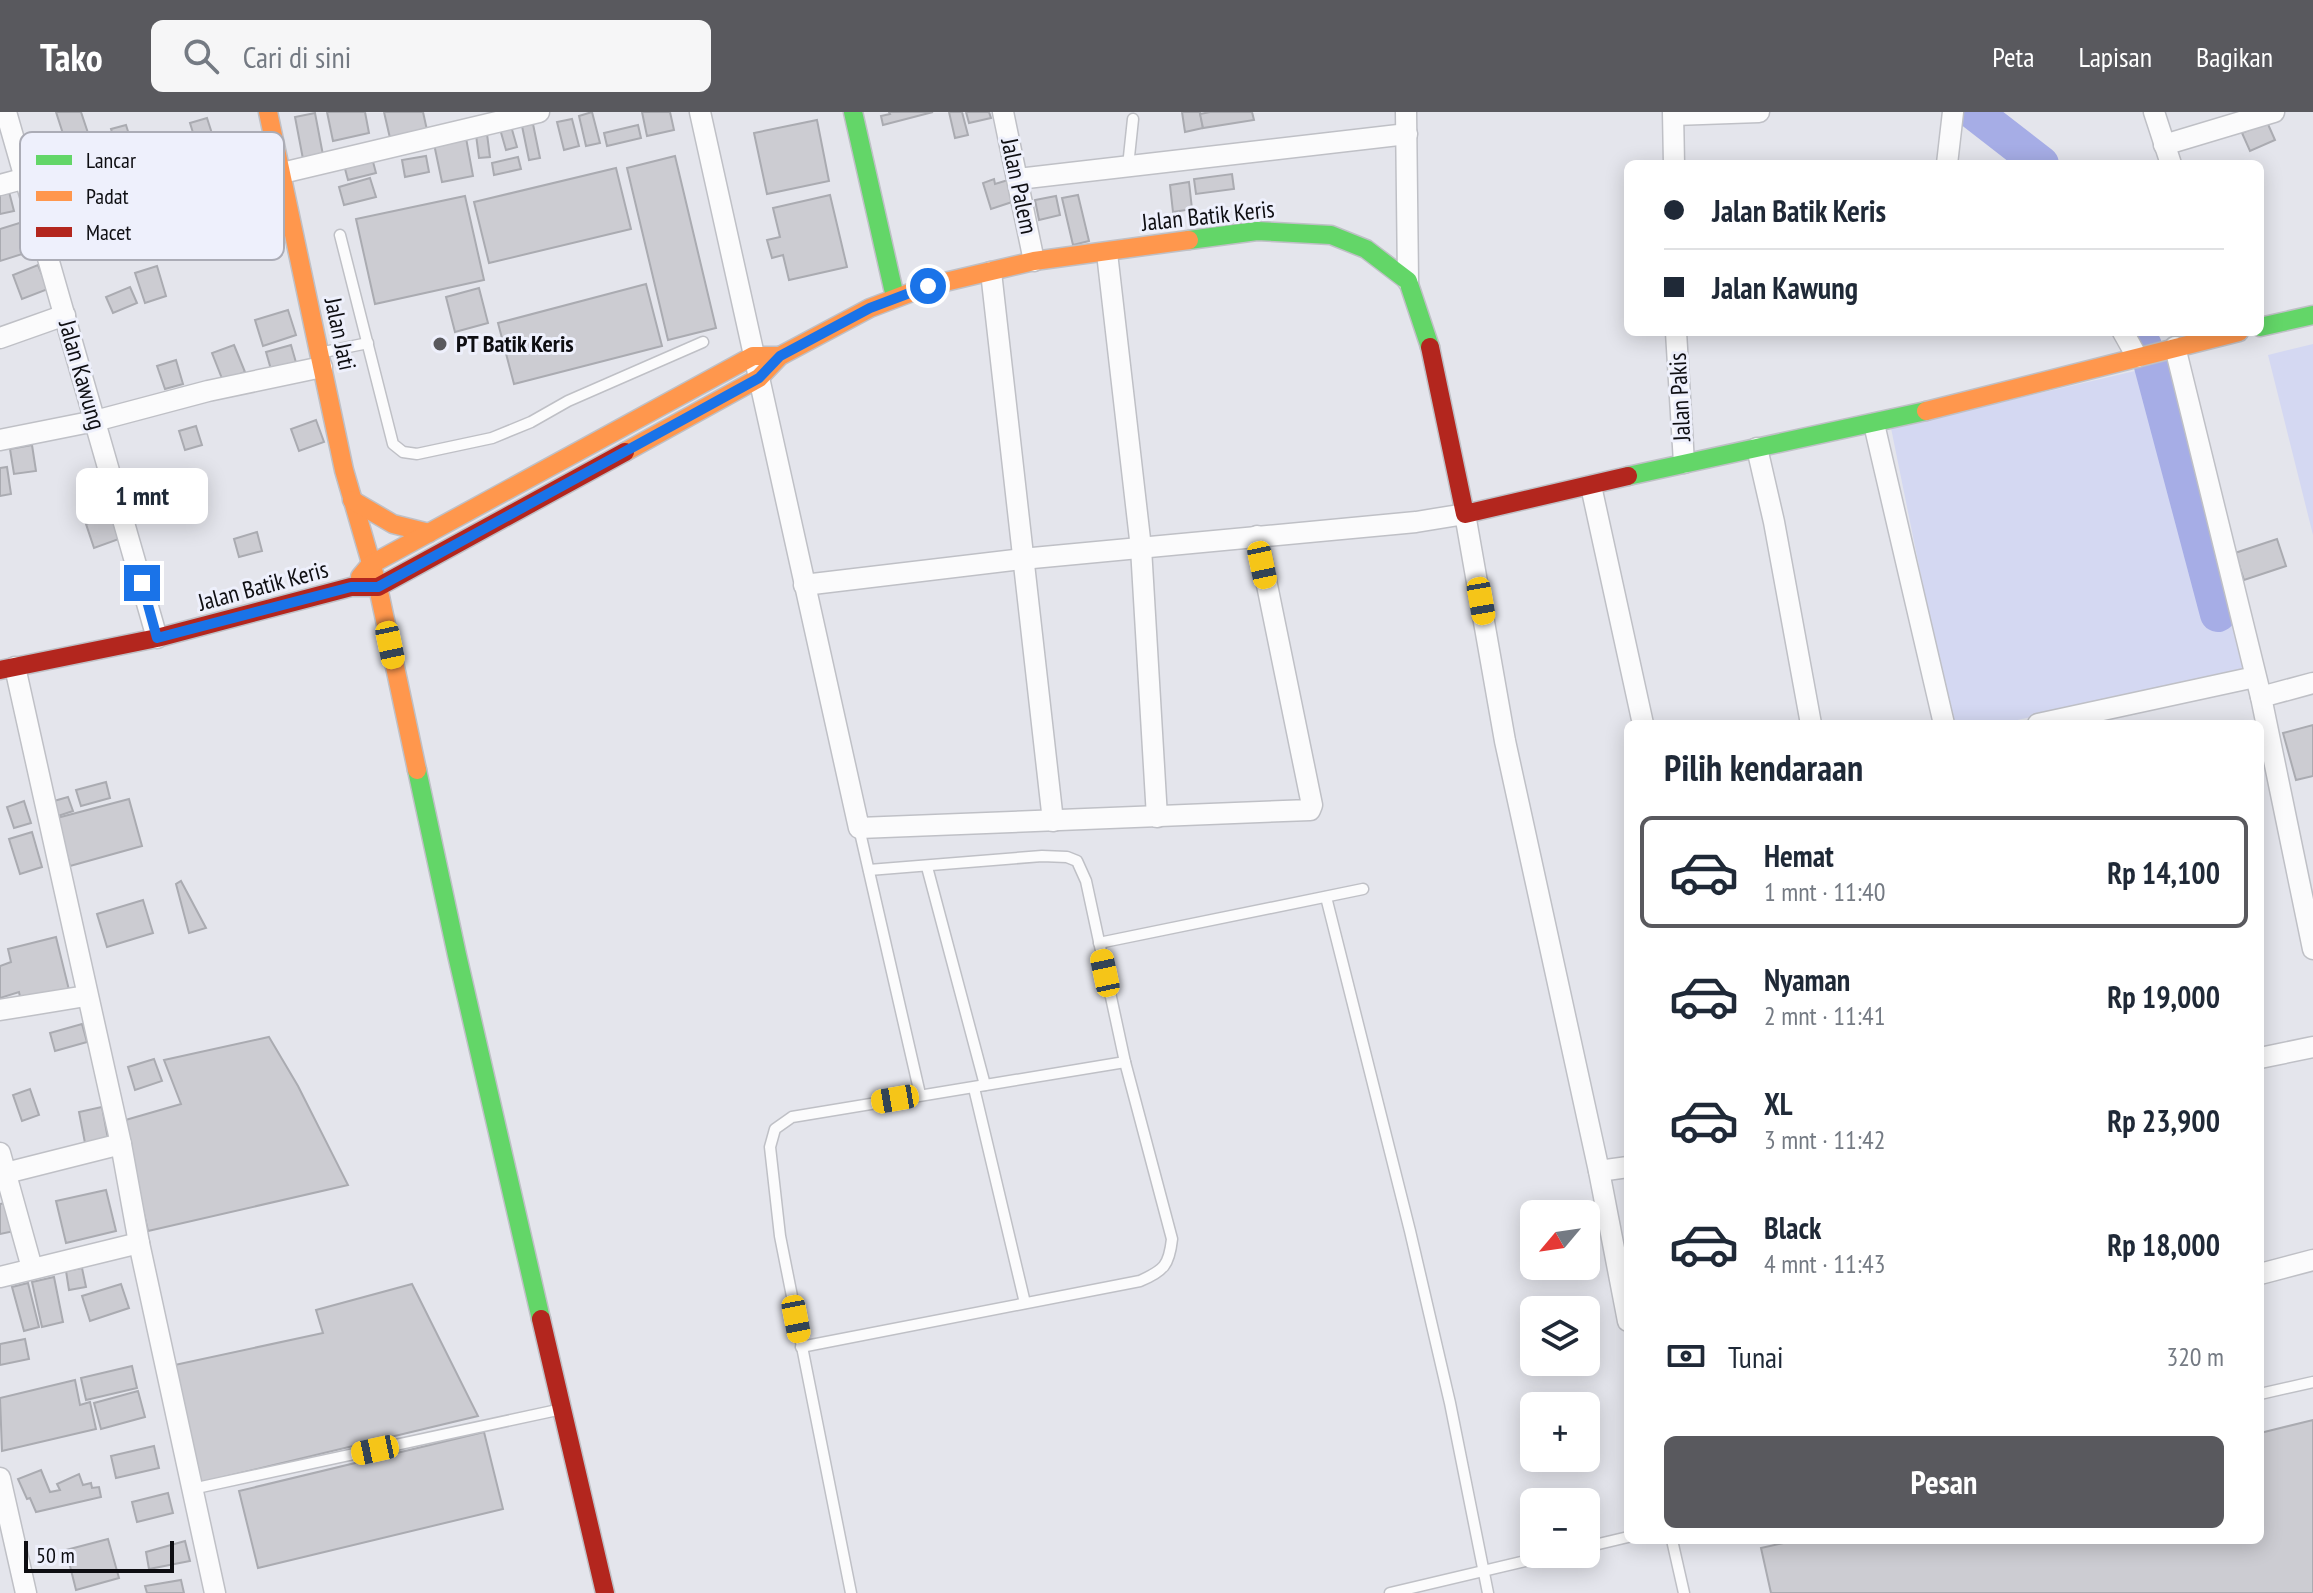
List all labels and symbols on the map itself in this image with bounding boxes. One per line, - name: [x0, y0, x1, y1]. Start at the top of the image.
- legend: [20, 132, 284, 260]
- street label: Jalan Palem: [994, 134, 1045, 237]
- text: Lancar: [86, 146, 136, 174]
- text: Padat: [86, 182, 129, 210]
- street label: Jalan Batik Keris: [1139, 193, 1276, 238]
- text: Macet: [86, 218, 131, 246]
- route start: [910, 268, 946, 304]
- street label: Jalan Jati: [317, 294, 363, 373]
- street label: Jalan Kawung: [52, 316, 113, 433]
- place label: PT Batik Keris: [456, 328, 574, 359]
- marker: PT Batik Keris: [431, 335, 449, 353]
- street label: Jalan Pakis: [1662, 352, 1697, 443]
- callout: 1 mnt: [76, 467, 208, 523]
- car: [1245, 539, 1279, 591]
- street label: Jalan Batik Keris: [193, 553, 331, 618]
- route end: [124, 565, 160, 601]
- car: [1465, 575, 1497, 627]
- car: [373, 619, 407, 671]
- car: [1088, 947, 1122, 999]
- car: [869, 1083, 921, 1115]
- north arrow: [1520, 1200, 1600, 1280]
- car: [780, 1293, 812, 1345]
- car: [349, 1433, 401, 1467]
- scale bar: [24, 1537, 174, 1573]

